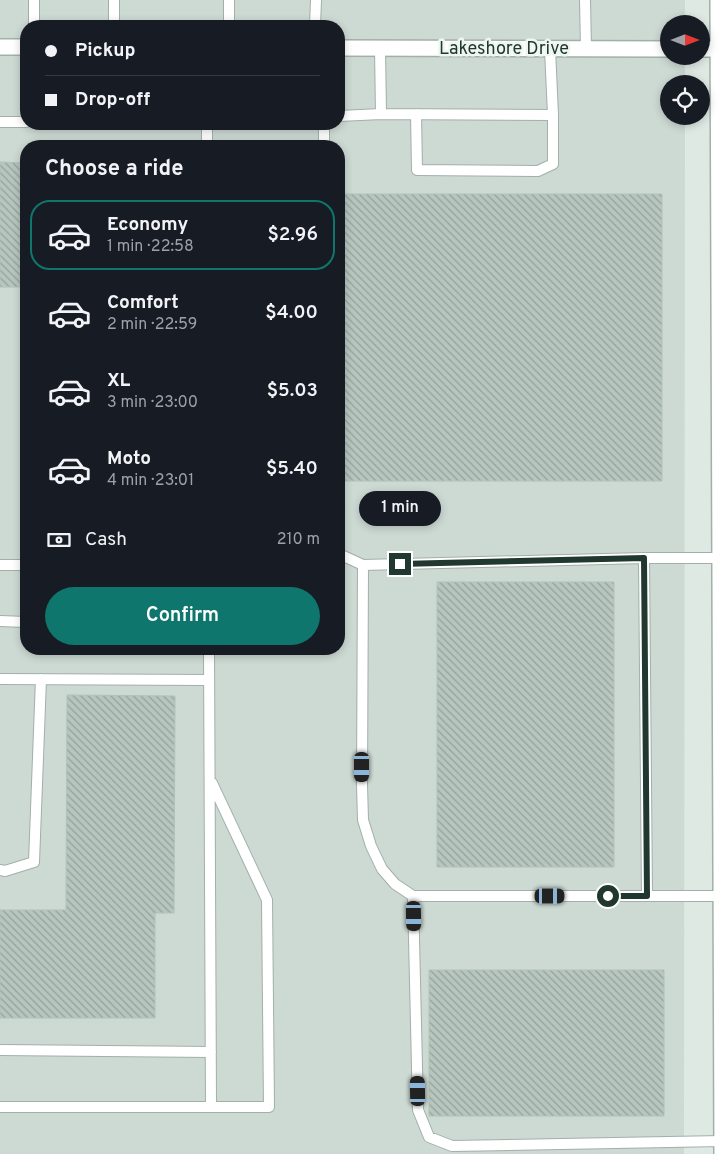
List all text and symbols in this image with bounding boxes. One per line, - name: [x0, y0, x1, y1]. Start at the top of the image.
- north arrow: [660, 15, 710, 65]
- map controls: [660, 15, 710, 125]
- street label: Lakeshore Drive: [439, 38, 569, 61]
- text: Pickup: [75, 39, 135, 63]
- button: locate: [660, 75, 710, 125]
- text: Drop-off: [75, 88, 150, 112]
- text: Choose a ride: [45, 156, 183, 183]
- icon: car: [47, 213, 92, 258]
- text: Economy: [107, 213, 188, 237]
- text: $2.96: [267, 223, 318, 247]
- text: 1 min · 22:58: [107, 237, 194, 257]
- icon: car: [47, 291, 92, 336]
- text: Comfort: [107, 291, 179, 315]
- text: $4.00: [265, 301, 318, 325]
- text: 2 min · 22:59: [107, 315, 197, 335]
- icon: car: [47, 369, 92, 414]
- text: XL: [107, 369, 130, 393]
- text: $5.03: [267, 379, 318, 403]
- text: 3 min · 23:00: [107, 393, 198, 413]
- icon: car: [47, 447, 92, 492]
- text: Moto: [107, 447, 151, 471]
- text: $5.40: [266, 457, 318, 481]
- text: 4 min · 23:01: [107, 471, 194, 491]
- callout: 1 min: [359, 492, 441, 526]
- text: 1 min: [381, 498, 419, 518]
- icon: cash: [45, 526, 73, 554]
- text: Cash: [85, 528, 127, 552]
- text: 210 m: [277, 530, 320, 550]
- route end: [389, 553, 411, 575]
- button: Confirm: [45, 587, 320, 645]
- car: [354, 752, 369, 782]
- route start: [597, 885, 619, 907]
- car: [535, 889, 565, 904]
- car: [406, 901, 421, 931]
- car: [410, 1076, 425, 1106]

